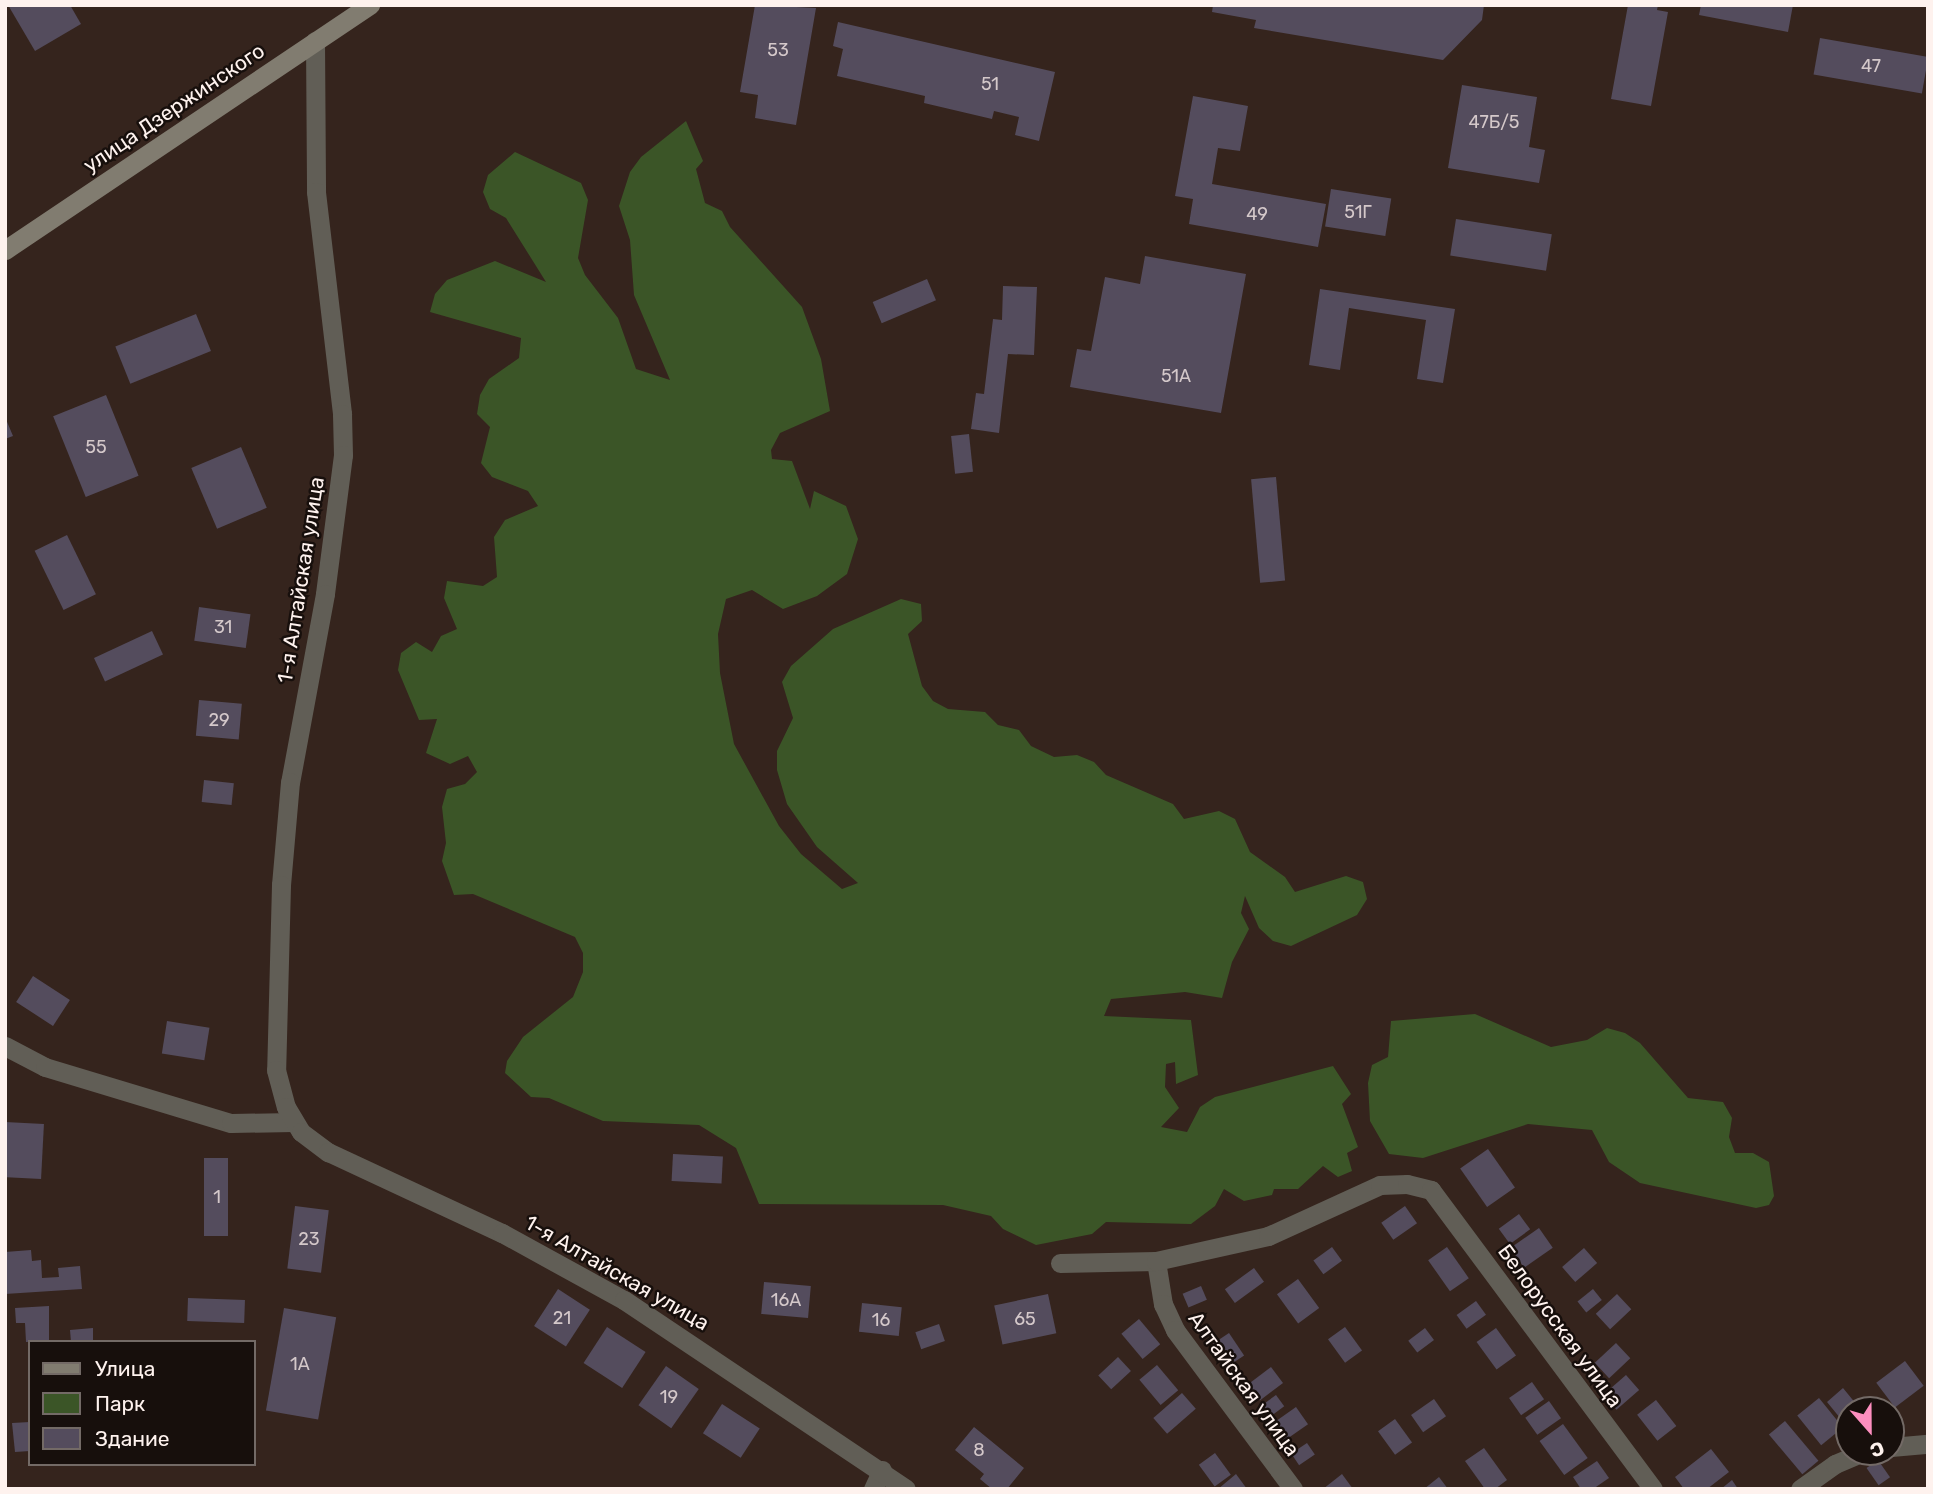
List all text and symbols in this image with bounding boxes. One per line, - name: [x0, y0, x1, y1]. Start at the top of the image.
- street label: улица Дзержинского: [79, 38, 269, 178]
- house number: 53: [767, 39, 789, 61]
- house number: 47: [1861, 55, 1881, 77]
- house number: 51: [981, 73, 999, 95]
- house number: 47Б/5: [1469, 111, 1519, 133]
- house number: 51Г: [1344, 201, 1372, 223]
- house number: 49: [1246, 203, 1268, 225]
- house number: 51А: [1161, 365, 1191, 387]
- house number: 55: [85, 436, 107, 458]
- street label: 1-я Алтайская улица: [272, 475, 330, 685]
- house number: 31: [214, 616, 232, 638]
- house number: 29: [208, 709, 230, 731]
- house number: 1: [213, 1186, 221, 1208]
- street label: 1-я Алтайская улица: [520, 1210, 714, 1336]
- house number: 23: [298, 1228, 320, 1250]
- street label: Белорусская улица: [1492, 1239, 1628, 1413]
- house number: 16А: [771, 1289, 801, 1311]
- house number: 21: [553, 1307, 571, 1329]
- street label: Алтайская улица: [1183, 1307, 1305, 1461]
- house number: 65: [1014, 1308, 1036, 1330]
- house number: 16: [872, 1309, 890, 1331]
- legend: [28, 1340, 256, 1466]
- house number: 1А: [290, 1353, 310, 1375]
- text: Улица: [95, 1356, 155, 1381]
- house number: 19: [660, 1386, 678, 1408]
- text: Парк: [95, 1391, 145, 1416]
- north arrow: [1835, 1396, 1905, 1466]
- text: Здание: [95, 1426, 170, 1451]
- text: С: [1867, 1436, 1887, 1462]
- house number: 8: [973, 1439, 985, 1461]

